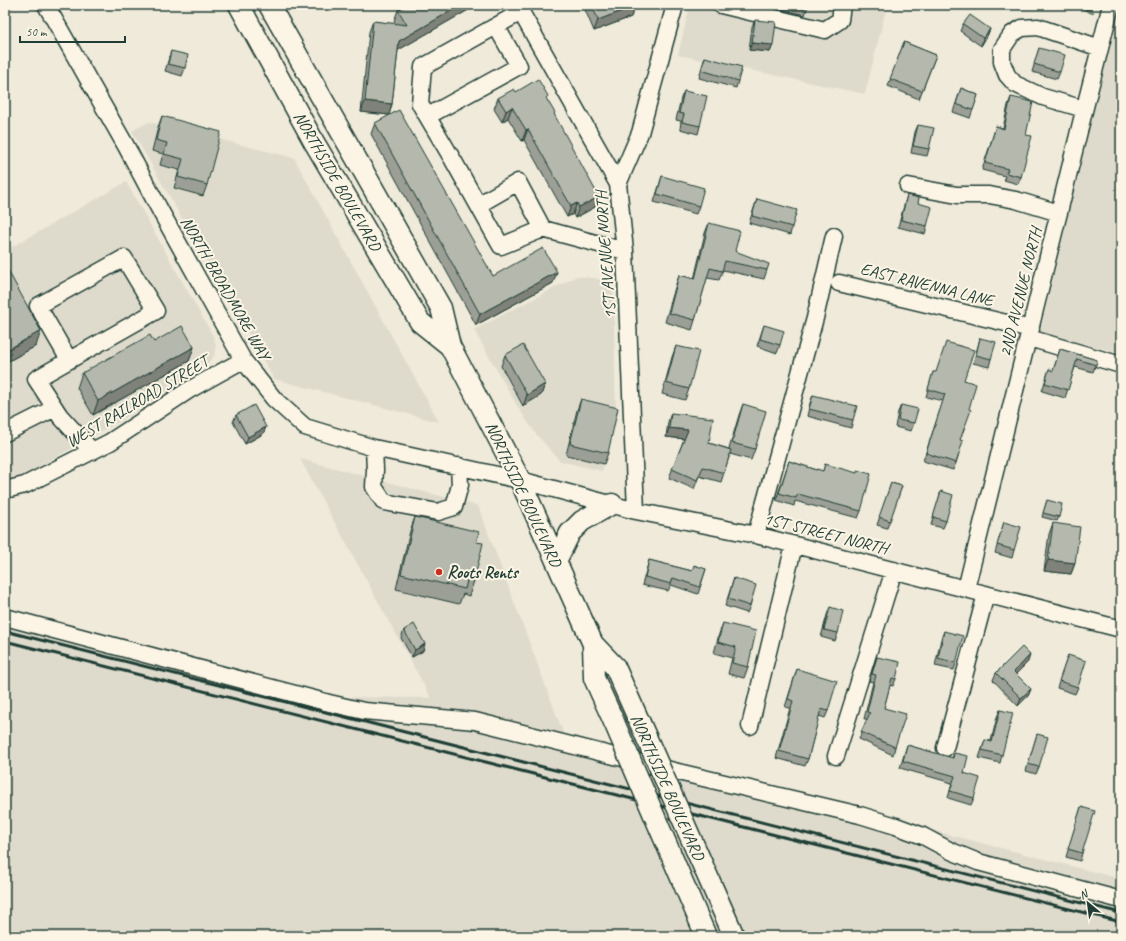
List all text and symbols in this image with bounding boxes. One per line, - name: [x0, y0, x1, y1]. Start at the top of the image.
- scale bar: [20, 18, 125, 44]
- text: 50 m: [26, 24, 48, 40]
- street label: NORTHSIDE BOULEVARD: [289, 108, 387, 256]
- street label: 1ST AVENUE NORTH: [590, 188, 620, 320]
- street label: NORTH BROADMORE WAY: [176, 213, 276, 366]
- street label: 2ND AVENUE NORTH: [994, 223, 1047, 359]
- street label: EAST RAVENNA LANE: [858, 258, 997, 312]
- street label: WEST RAILROAD STREET: [63, 349, 216, 452]
- street label: NORTHSIDE BOULEVARD: [481, 418, 567, 571]
- street label: 1ST STREET NORTH: [762, 508, 893, 560]
- place label: Roots Rents: [447, 562, 520, 583]
- marker: Roots Rents: [434, 567, 444, 577]
- street label: NORTHSIDE BOULEVARD: [626, 711, 710, 865]
- north arrow: [1068, 883, 1108, 923]
- text: N: [1077, 885, 1091, 902]

